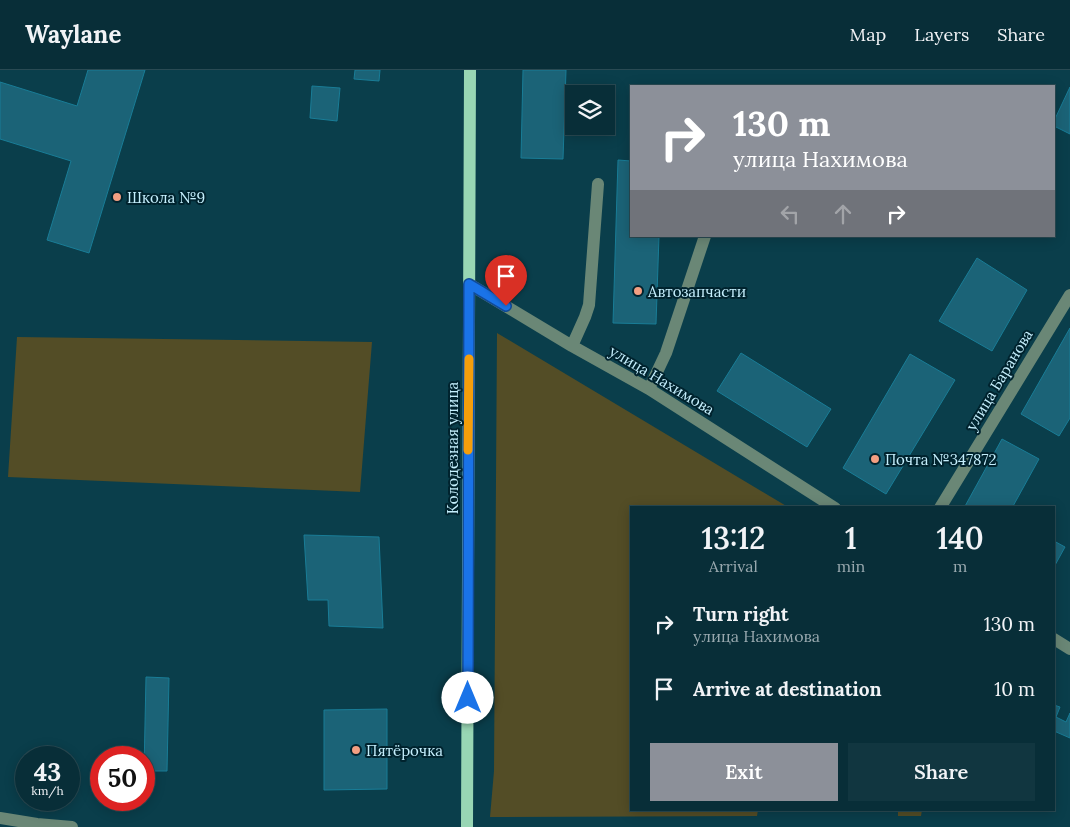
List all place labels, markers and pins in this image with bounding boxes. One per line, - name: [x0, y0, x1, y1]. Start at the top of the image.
- place label: Школа №9: [127, 188, 205, 207]
- marker: Школа №9: [111, 191, 123, 203]
- pin: [485, 255, 527, 306]
- place label: Автозапчасти: [647, 282, 746, 301]
- marker: Автозапчасти: [632, 285, 644, 297]
- place label: Почта №347872: [885, 450, 997, 469]
- marker: Почта №347872: [869, 453, 881, 465]
- place label: Пятёрочка: [366, 741, 443, 760]
- marker: Пятёрочка: [350, 744, 362, 756]

